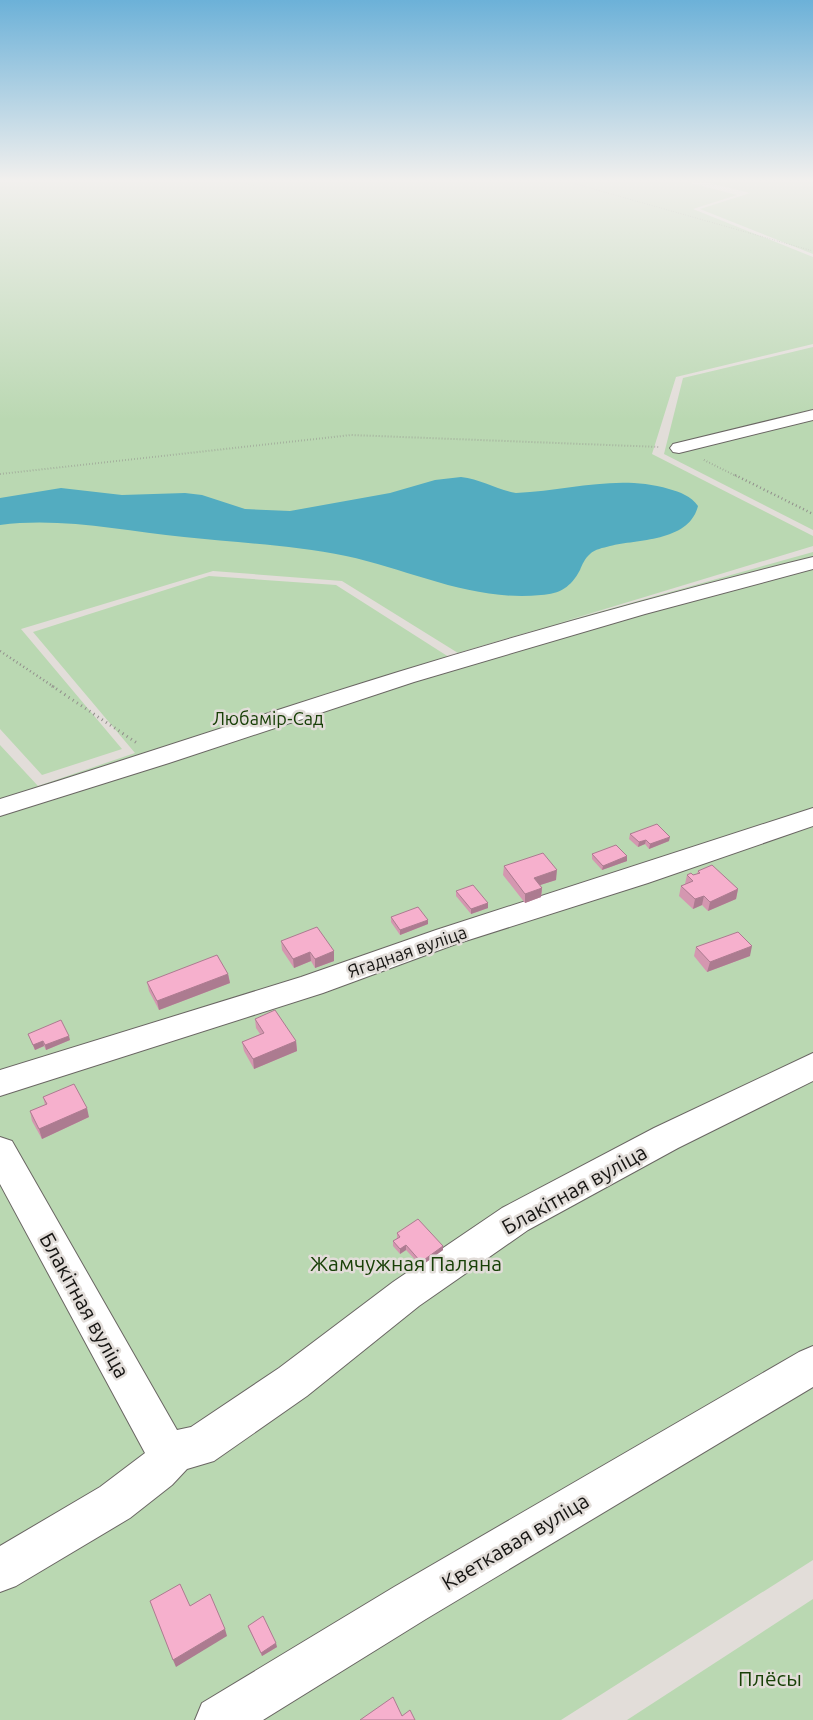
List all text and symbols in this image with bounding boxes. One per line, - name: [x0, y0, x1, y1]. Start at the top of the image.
- park label: Любамір-Сад: [212, 708, 324, 728]
- street label: Ягадная вуліца: [345, 921, 469, 981]
- street label: Блакітная вуліца: [497, 1139, 651, 1239]
- street label: Блакітная вуліца: [35, 1228, 135, 1382]
- park label: Жамчужная Паляна: [310, 1251, 502, 1275]
- street label: Кветкавая вуліца: [437, 1488, 593, 1594]
- park label: Плёсы: [738, 1666, 802, 1690]

